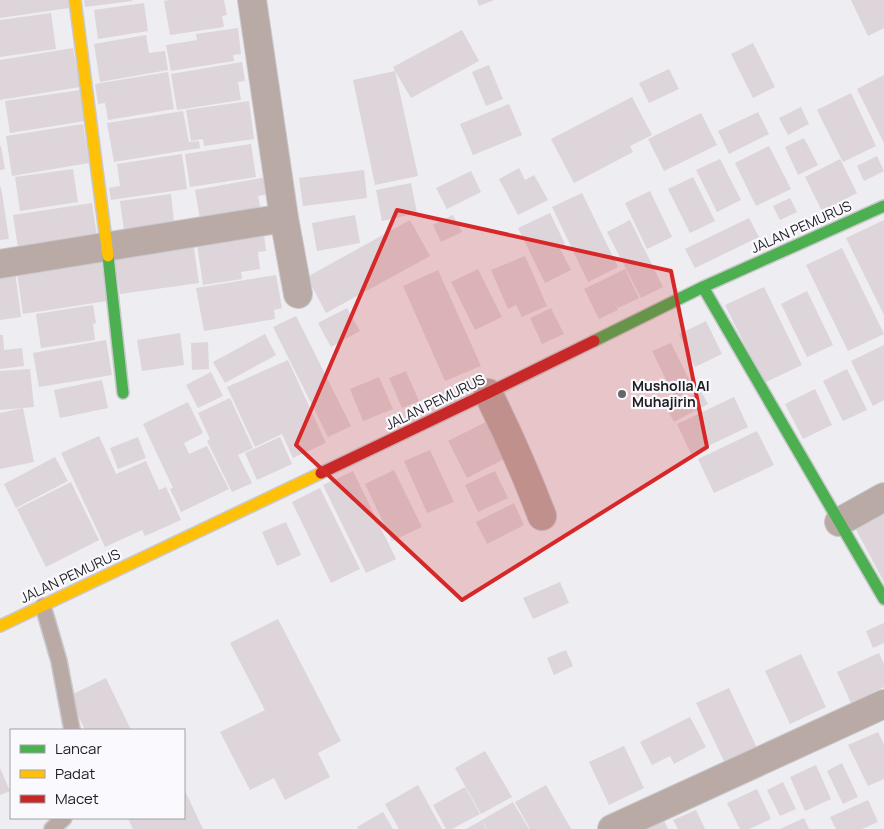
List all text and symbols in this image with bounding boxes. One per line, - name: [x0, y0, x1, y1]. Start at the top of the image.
- street label: JALAN PEMURUS: [747, 196, 854, 257]
- street label: JALAN PEMURUS: [382, 369, 488, 434]
- place label: Musholla Al Muhajirin: [632, 376, 710, 411]
- marker: Musholla Al Muhajirin: [616, 388, 628, 400]
- street label: JALAN PEMURUS: [17, 544, 123, 607]
- legend: [10, 729, 185, 819]
- text: Lancar: [55, 738, 102, 759]
- text: Padat: [55, 763, 95, 784]
- text: Macet: [55, 788, 99, 809]

